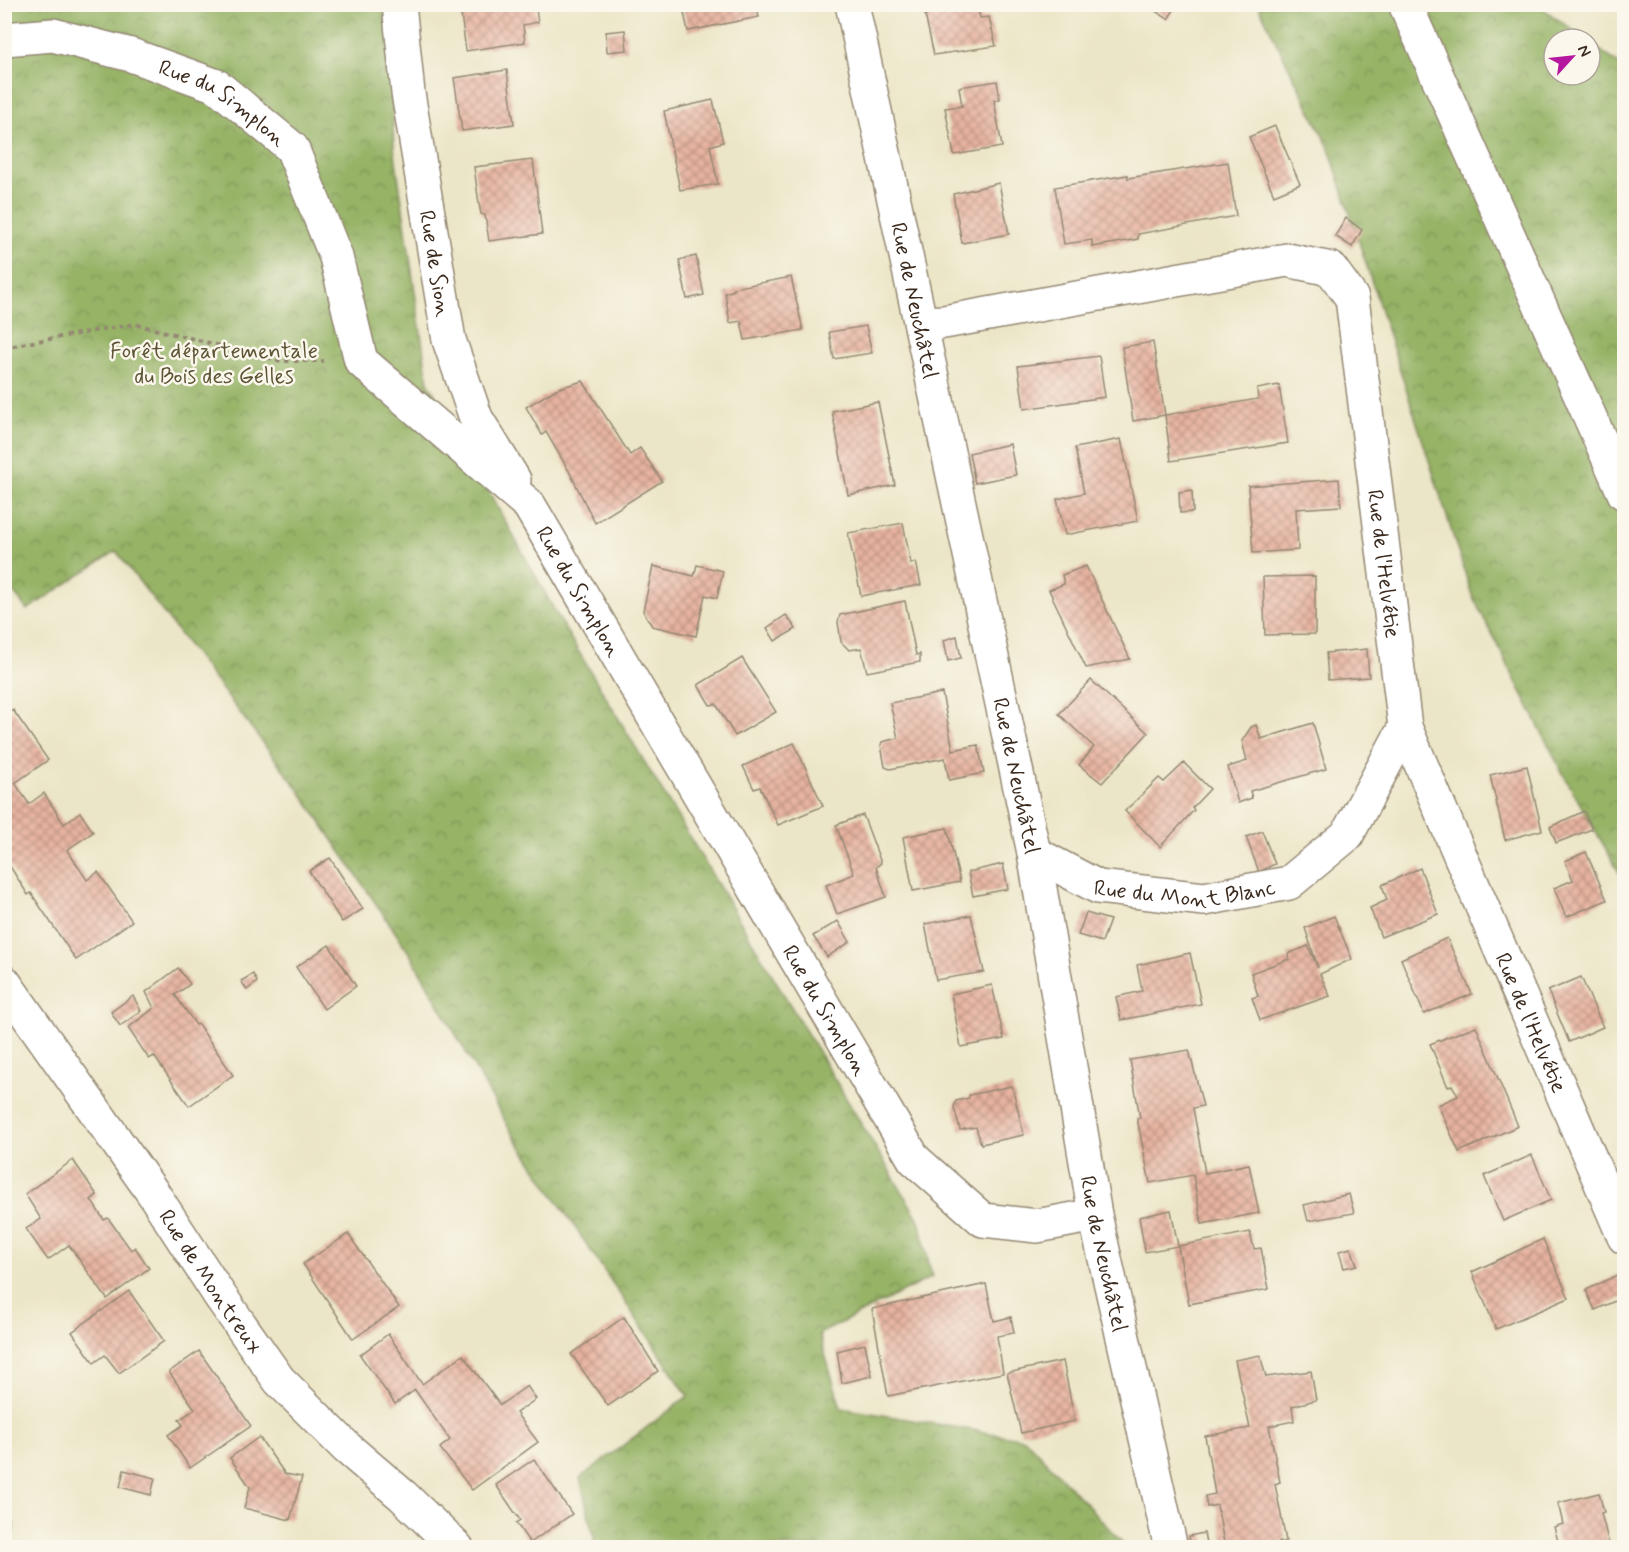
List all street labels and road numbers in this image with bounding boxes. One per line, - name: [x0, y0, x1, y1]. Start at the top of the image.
- street label: Rue du Simplon: [155, 54, 291, 153]
- street label: Rue de Sion: [412, 208, 457, 319]
- street label: Rue de Neuchâtel: [883, 220, 944, 381]
- street label: Rue de l'Helvétie: [1360, 488, 1406, 640]
- street label: Rue du Simplon: [529, 522, 627, 662]
- street label: Rue de Neuchâtel: [985, 695, 1046, 856]
- street label: Rue du Mont Blanc: [1092, 874, 1278, 915]
- street label: Rue du Simplon: [775, 940, 874, 1081]
- street label: Rue de l'Helvétie: [1488, 949, 1572, 1097]
- street label: Rue de Neuchâtel: [1073, 1174, 1133, 1335]
- street label: Rue de Montreux: [151, 1205, 268, 1360]

